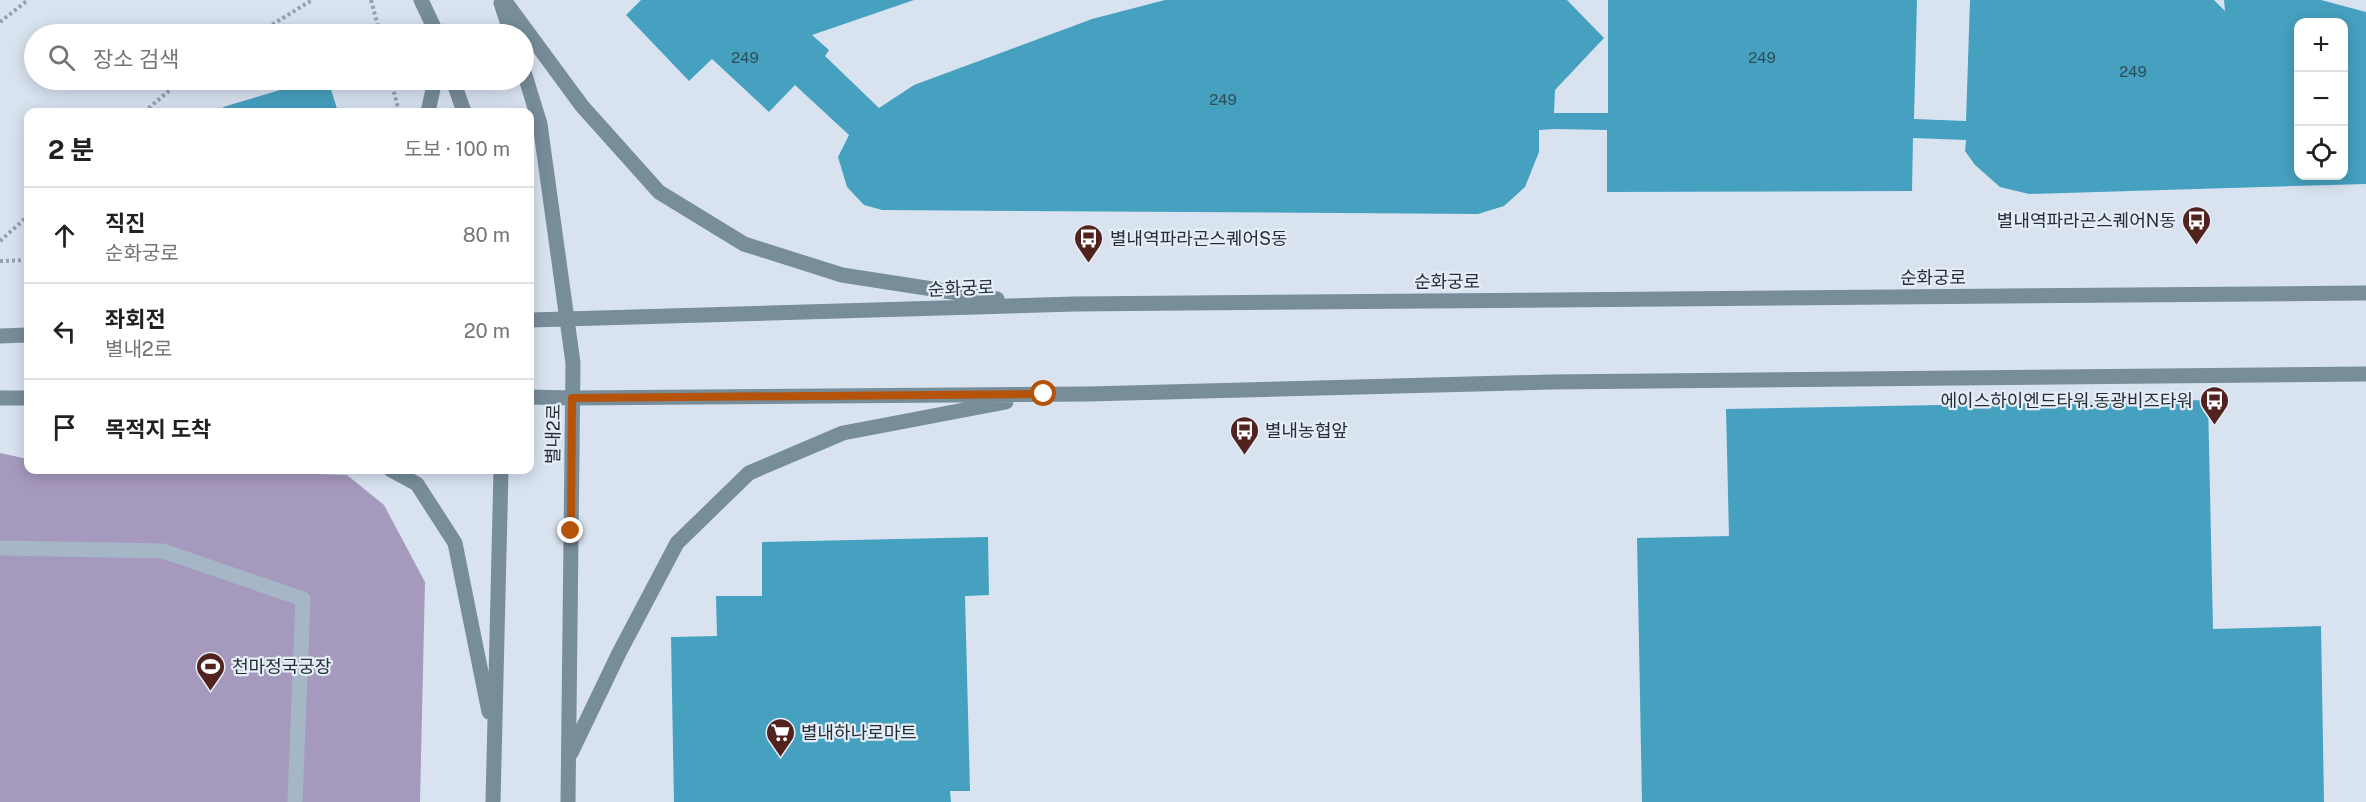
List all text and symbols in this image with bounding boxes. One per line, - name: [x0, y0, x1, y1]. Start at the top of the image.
- map controls: [2294, 18, 2348, 180]
- button: +: [2294, 18, 2348, 72]
- search box: [24, 24, 534, 90]
- icon: search: [45, 41, 78, 74]
- text: 장소 검색: [93, 46, 179, 72]
- house number: 249: [731, 49, 759, 66]
- house number: 249: [1748, 49, 1776, 66]
- house number: 249: [2119, 63, 2147, 80]
- button: −: [2294, 72, 2348, 126]
- house number: 249: [1209, 91, 1237, 108]
- button: locate: [2294, 126, 2348, 180]
- text: 2 분: [48, 134, 94, 165]
- text: 도보 · 100 m: [404, 137, 510, 161]
- bus stop icon: 별내역파라곤스퀘어N동: [2181, 204, 2213, 246]
- text: 직진: [105, 210, 145, 236]
- place label: 별내역파라곤스퀘어N동: [1997, 210, 2176, 231]
- icon: ahead: [48, 219, 81, 252]
- bus stop icon: 별내역파라곤스퀘어S동: [1073, 222, 1105, 264]
- text: 80 m: [463, 223, 510, 247]
- place label: 별내역파라곤스퀘어S동: [1110, 228, 1288, 249]
- text: 순화궁로: [105, 241, 179, 265]
- street label: 순화궁로: [1900, 267, 1966, 288]
- street label: 순화궁로: [1414, 271, 1480, 292]
- street label: 순화궁로: [928, 276, 994, 300]
- text: 좌회전: [105, 306, 166, 332]
- icon: left: [48, 315, 81, 348]
- text: 20 m: [464, 319, 510, 343]
- text: 별내2로: [105, 337, 172, 361]
- route start: [1030, 380, 1056, 406]
- bus stop icon: 에이스하이엔드타워.동광비즈타워: [2198, 384, 2230, 426]
- place label: 에이스하이엔드타워.동광비즈타워: [1941, 390, 2193, 411]
- street label: 별내2로: [542, 404, 564, 464]
- icon: arrive: [48, 411, 81, 444]
- bus stop icon: 별내농협앞: [1228, 414, 1260, 456]
- text: 목적지 도착: [105, 416, 211, 442]
- place label: 별내농협앞: [1265, 420, 1348, 441]
- route end: [557, 517, 583, 543]
- sports icon: 천마정국궁장: [195, 650, 227, 692]
- place label: 천마정국궁장: [232, 656, 331, 677]
- supermarket icon: 별내하나로마트: [764, 716, 796, 758]
- place label: 별내하나로마트: [801, 722, 917, 743]

